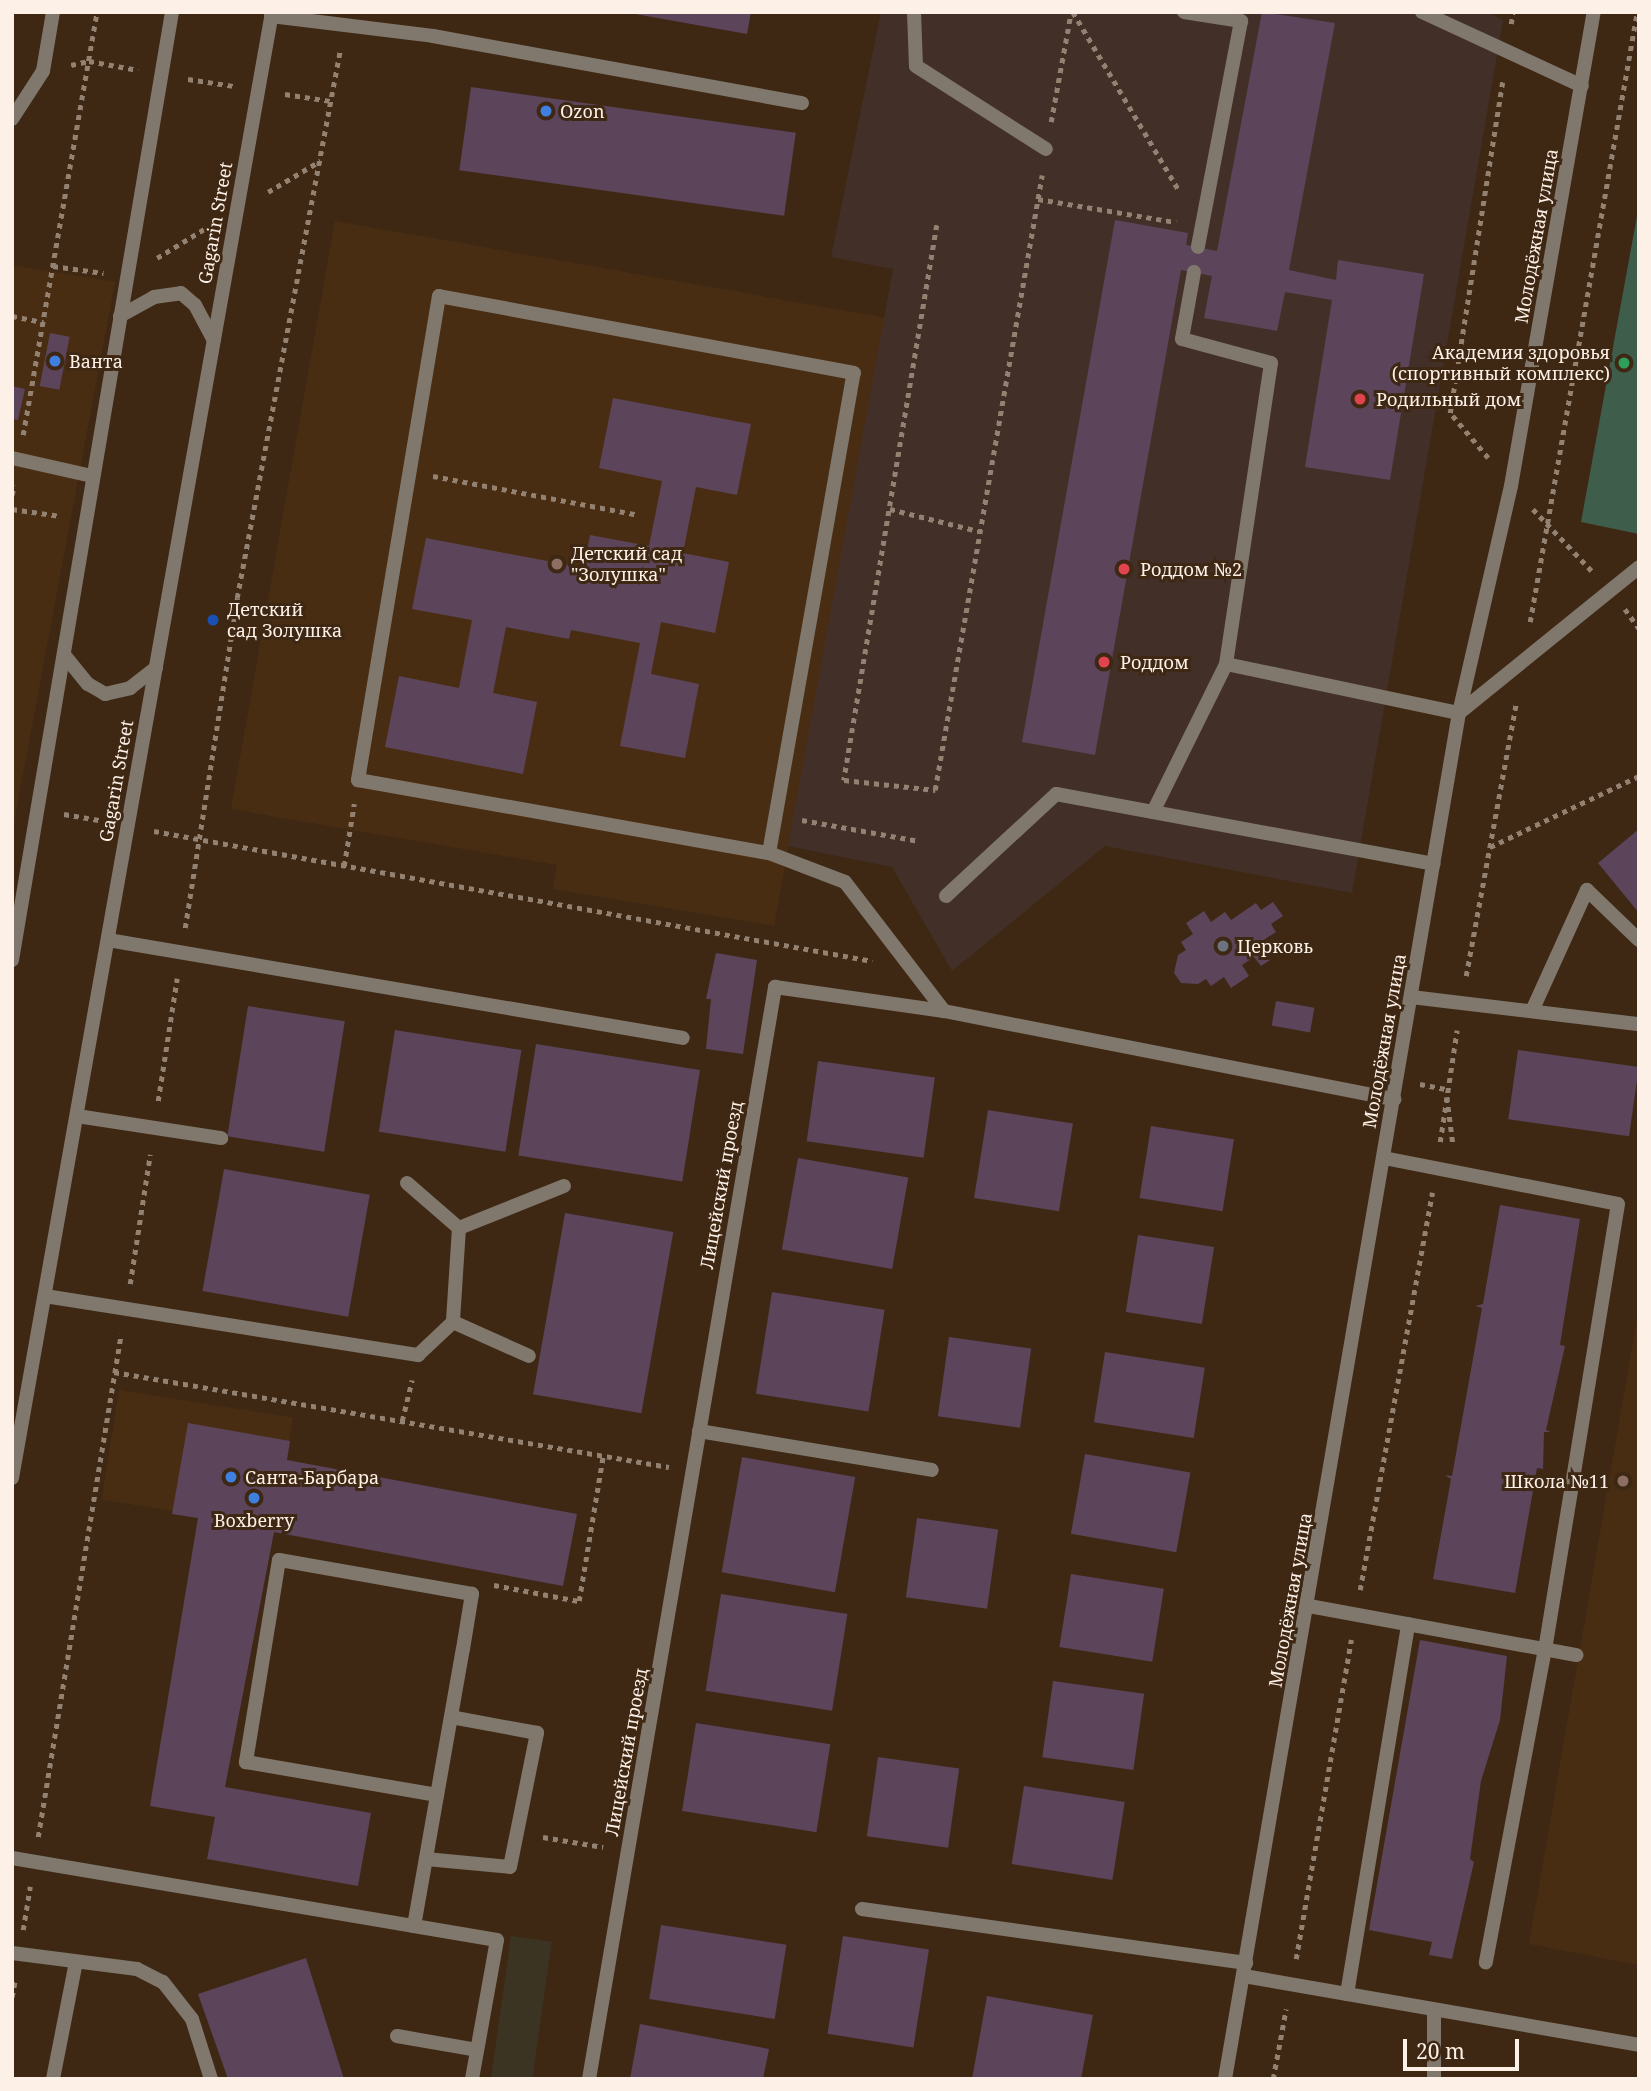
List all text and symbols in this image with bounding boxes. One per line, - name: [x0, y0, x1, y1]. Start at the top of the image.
- place label: Ozon: [560, 100, 605, 122]
- marker: Ozon: [538, 103, 554, 119]
- street label: Молодёжная улица: [1510, 147, 1562, 325]
- street label: Gagarin Street: [194, 160, 236, 286]
- place label: Академия здоровья (спортивный комплекс): [1392, 342, 1610, 384]
- place label: Ванта: [69, 350, 123, 372]
- marker: Ванта: [47, 353, 63, 369]
- marker: Академия здоровья (спортивный комплекс): [1616, 355, 1632, 371]
- place label: Родильный дом: [1376, 388, 1521, 410]
- marker: Родильный дом: [1350, 389, 1370, 409]
- place label: Детский сад "Золушка": [571, 543, 682, 586]
- marker: Детский сад "Золушка": [549, 556, 565, 572]
- place label: Роддом №2: [1140, 558, 1242, 580]
- marker: Роддом №2: [1114, 559, 1134, 579]
- place label: Детский сад Золушка: [227, 599, 342, 642]
- marker: Детский сад Золушка: [205, 612, 221, 628]
- place label: Роддом: [1120, 651, 1189, 673]
- marker: Роддом: [1094, 652, 1114, 672]
- street label: Gagarin Street: [95, 718, 137, 844]
- place label: Церковь: [1237, 935, 1313, 957]
- marker: Церковь: [1215, 938, 1231, 954]
- street label: Молодёжная улица: [1358, 952, 1410, 1130]
- street label: Лицейский проезд: [696, 1099, 746, 1271]
- place label: Санта-Барбара: [245, 1466, 379, 1488]
- marker: Санта-Барбара: [223, 1469, 239, 1485]
- place label: Школа №11: [1504, 1470, 1609, 1492]
- marker: Школа №11: [1615, 1473, 1631, 1489]
- marker: Boxberry: [246, 1490, 262, 1506]
- place label: Boxberry: [214, 1509, 294, 1531]
- street label: Молодёжная улица: [1264, 1511, 1316, 1689]
- street label: Лицейский проезд: [601, 1666, 651, 1838]
- scale bar: [1406, 2024, 1522, 2068]
- text: 20 m: [1416, 2037, 1465, 2065]

